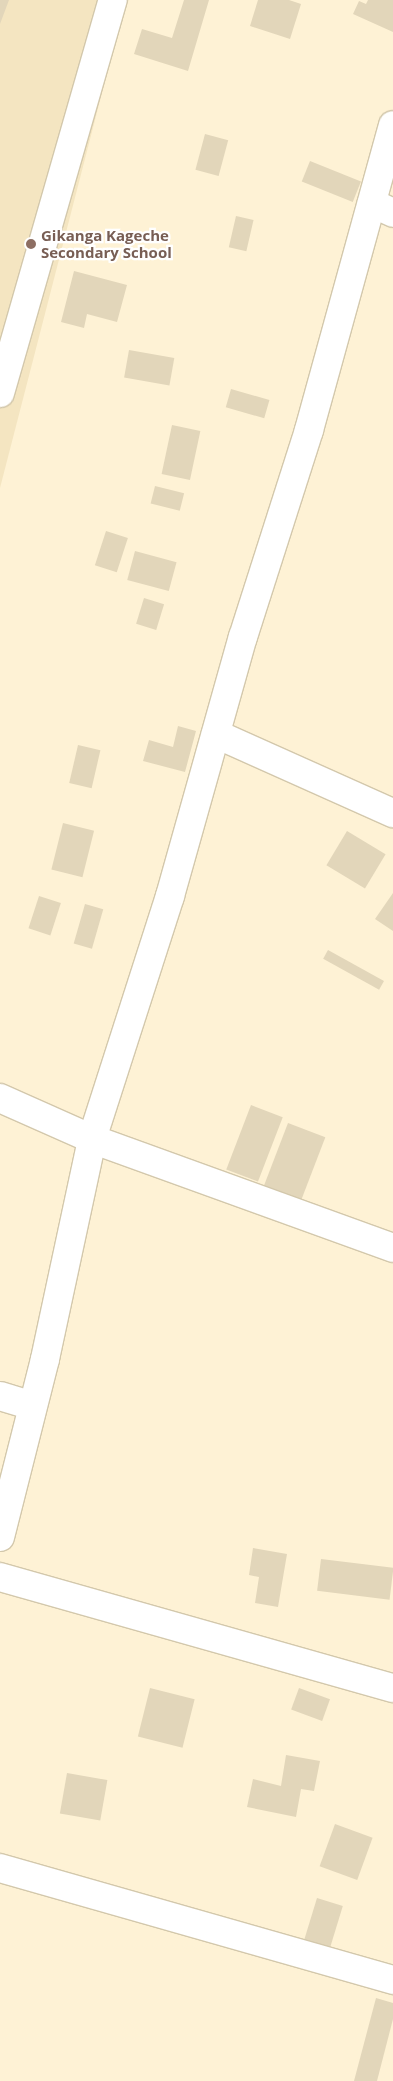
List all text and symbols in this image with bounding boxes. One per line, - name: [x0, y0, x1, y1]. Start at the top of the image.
- place label: Gikanga Kageche Secondary School: [41, 226, 172, 261]
- marker: Gikanga Kageche Secondary School: [25, 238, 37, 250]

